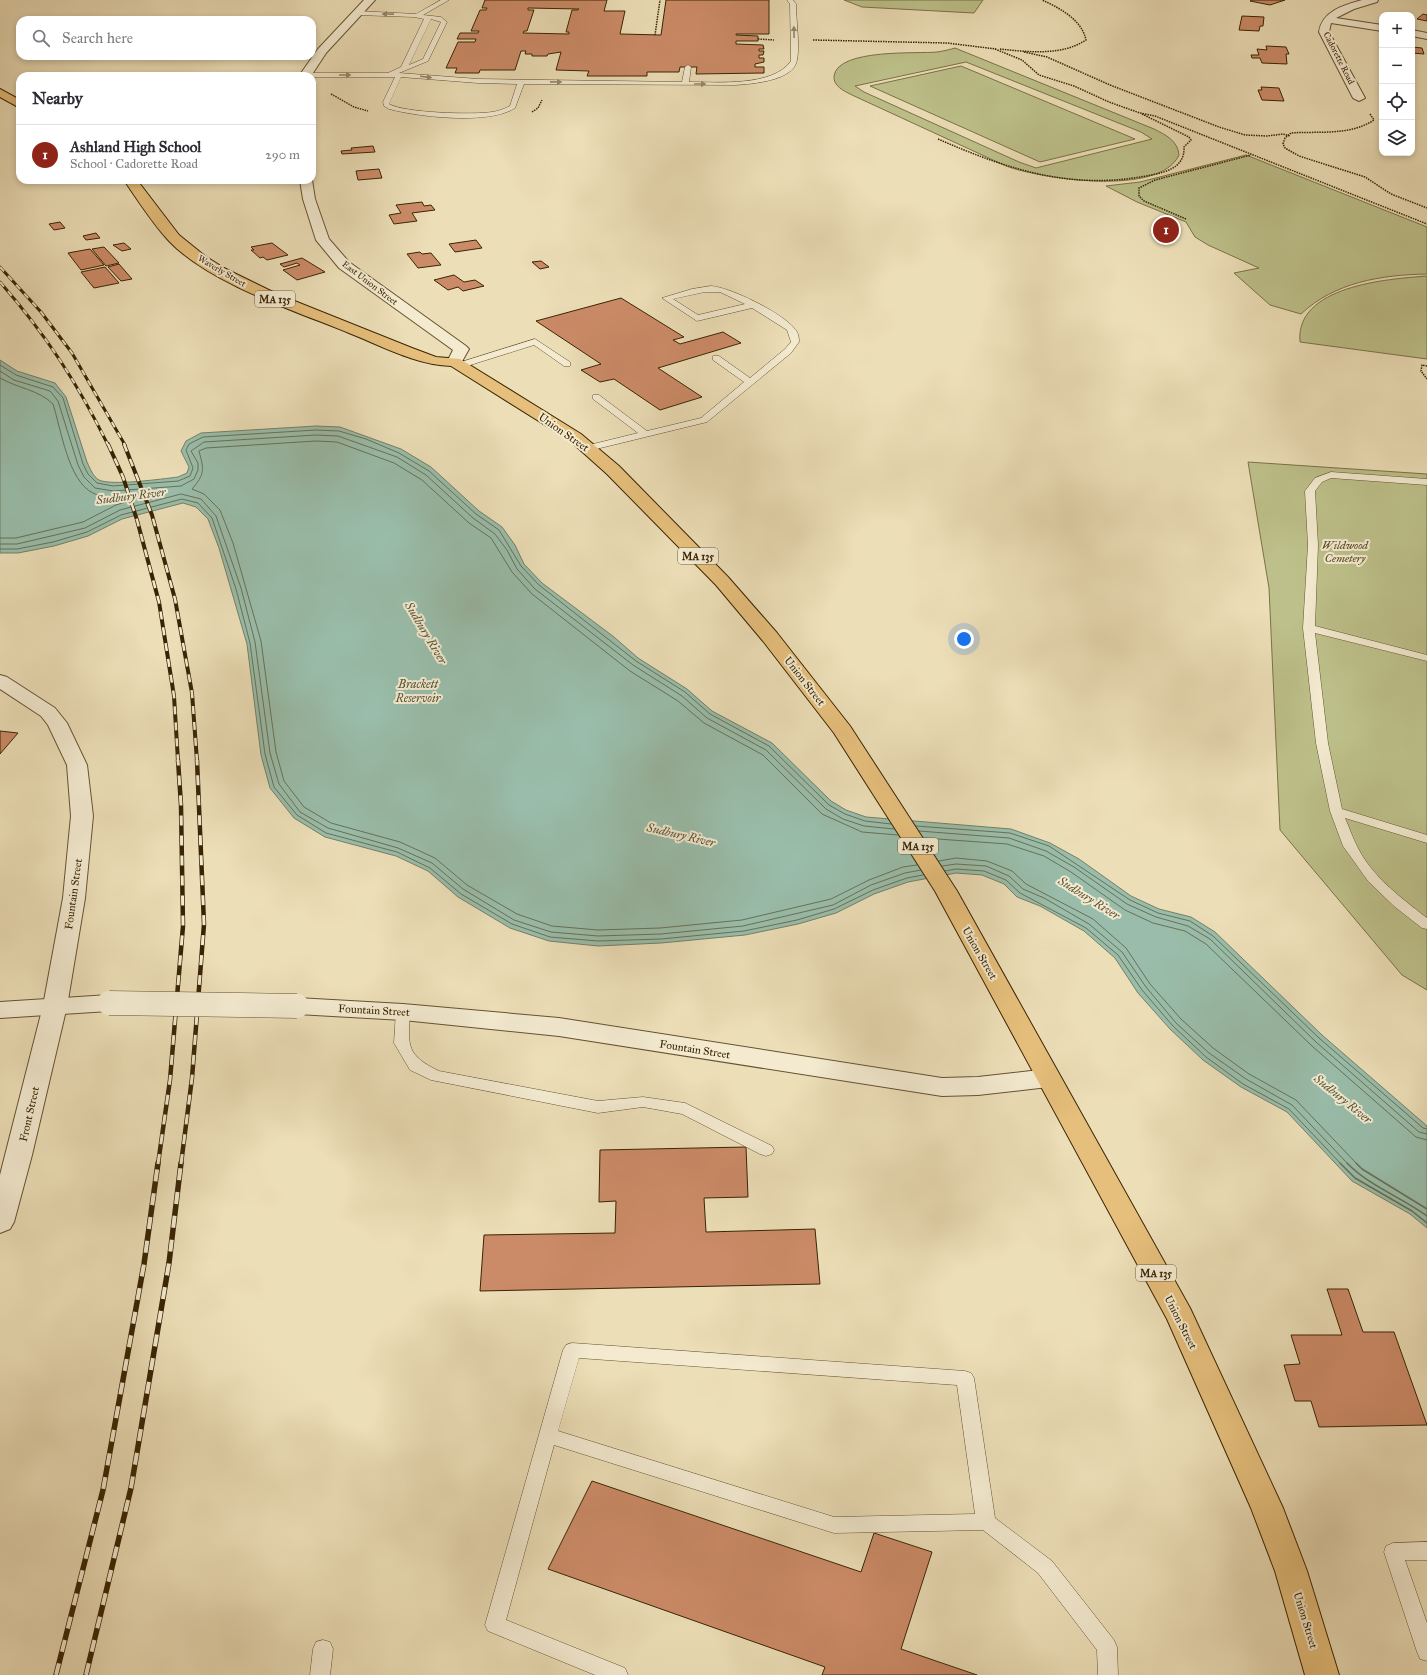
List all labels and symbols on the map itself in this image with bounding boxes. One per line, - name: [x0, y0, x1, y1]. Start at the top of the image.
- one-way arrow: [381, 11, 394, 17]
- one-way arrow: [790, 26, 797, 38]
- street label: Cadorette Road: [1322, 30, 1358, 86]
- one-way arrow: [339, 72, 352, 78]
- one-way arrow: [420, 74, 432, 80]
- one-way arrow: [550, 79, 563, 85]
- one-way arrow: [694, 81, 707, 87]
- pin: 1: [1153, 215, 1179, 245]
- street label: Waverly Street: [196, 252, 249, 289]
- street label: East Union Street: [340, 258, 401, 308]
- road number: MA 135: [255, 291, 295, 307]
- street label: Union Street: [536, 410, 592, 455]
- water label: Sudbury River: [94, 485, 167, 507]
- park label: Wildwood Cemetery: [1322, 539, 1369, 565]
- road number: MA 135: [678, 548, 718, 564]
- water label: Sudbury River: [401, 599, 450, 667]
- your location: [954, 629, 974, 649]
- street label: Union Street: [781, 654, 828, 708]
- water label: Brackett Reservoir: [395, 677, 441, 705]
- water label: Sudbury River: [644, 820, 718, 850]
- road number: MA 135: [898, 838, 938, 854]
- street label: Fountain Street: [62, 858, 85, 930]
- water label: Sudbury River: [1055, 873, 1123, 923]
- street label: Union Street: [959, 925, 1000, 982]
- street label: Fountain Street: [338, 1002, 410, 1019]
- street label: Fountain Street: [659, 1037, 731, 1062]
- water label: Sudbury River: [1311, 1071, 1375, 1127]
- street label: Front Street: [17, 1085, 42, 1143]
- road number: MA 135: [1136, 1265, 1176, 1281]
- street label: Union Street: [1161, 1293, 1200, 1351]
- street label: Union Street: [1291, 1590, 1320, 1650]

